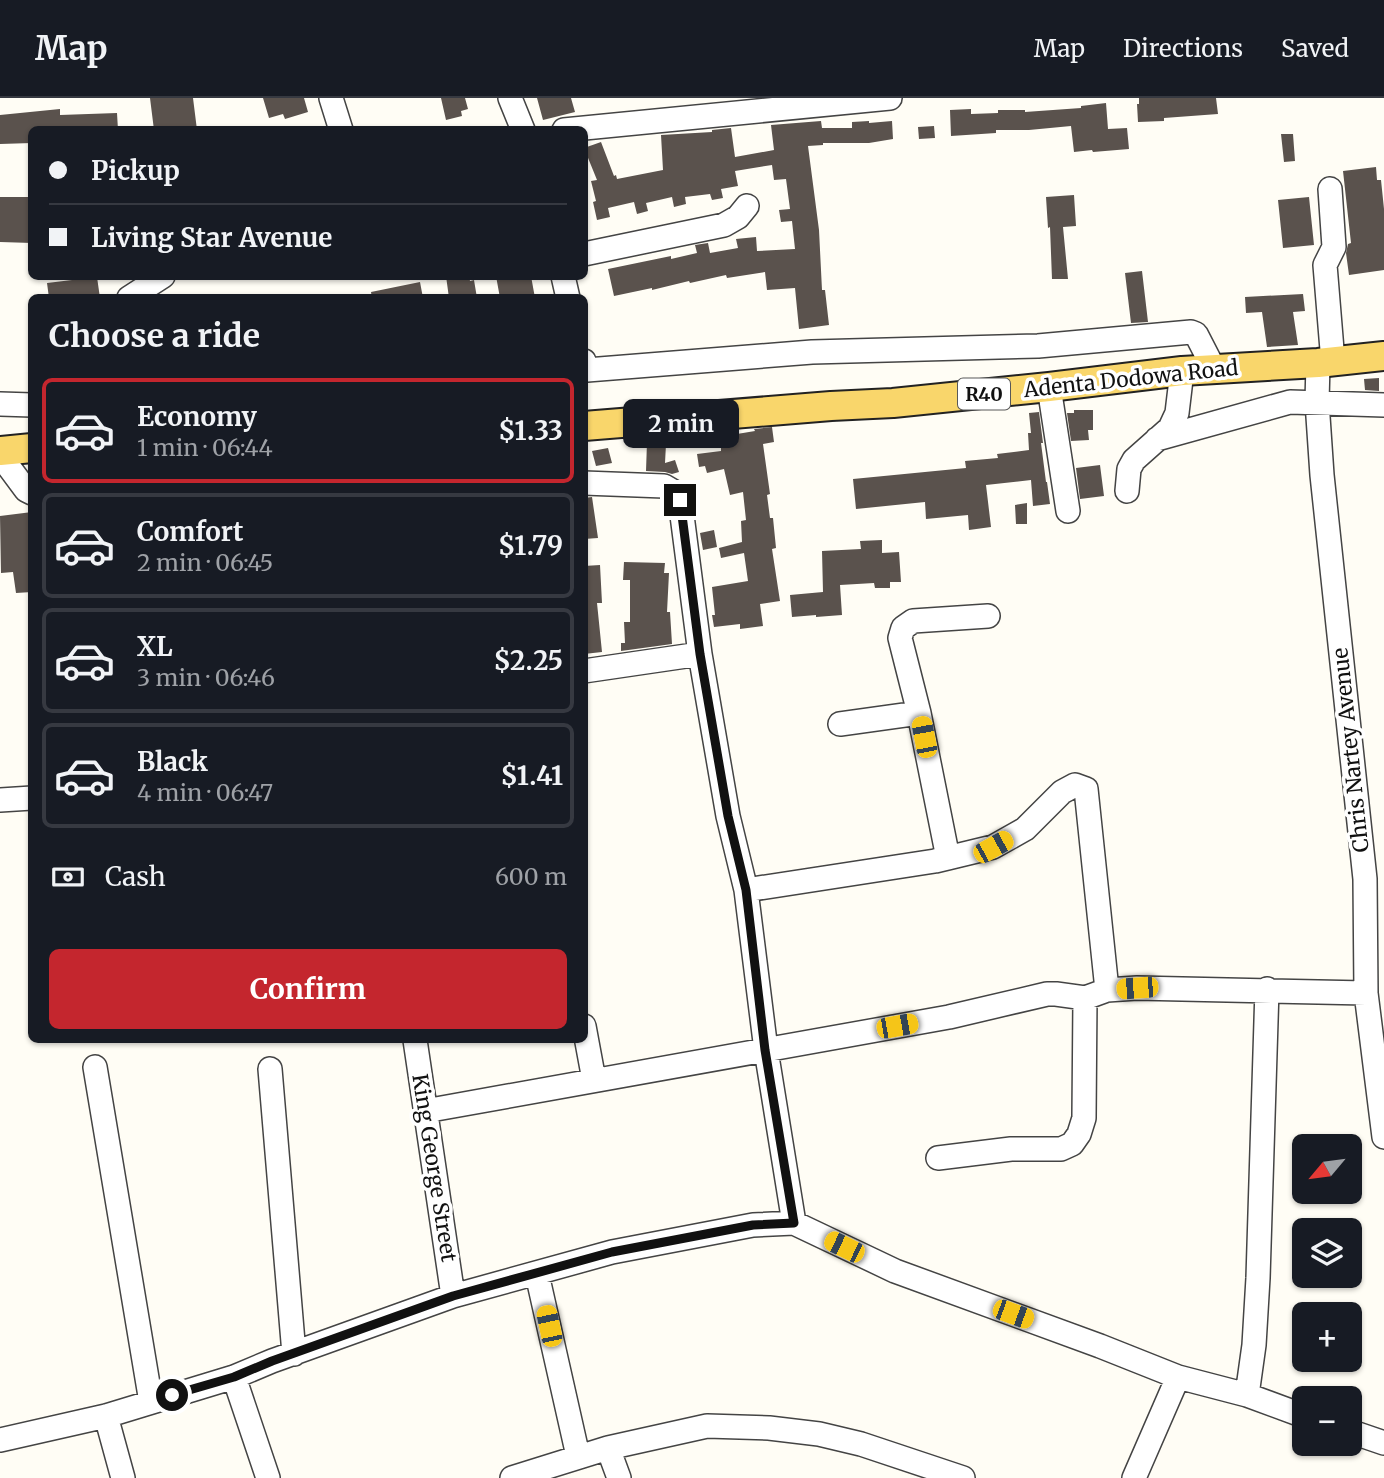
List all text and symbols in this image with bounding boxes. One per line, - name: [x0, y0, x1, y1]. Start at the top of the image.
- text: Map: [35, 28, 108, 69]
- text: Map: [1034, 33, 1085, 64]
- text: Directions: [1123, 33, 1243, 64]
- text: Saved: [1281, 33, 1349, 64]
- text: Pickup: [91, 154, 180, 187]
- text: Living Star Avenue: [91, 221, 332, 254]
- text: Choose a ride: [49, 316, 260, 356]
- street label: Adenta Dodowa Road: [1021, 354, 1240, 403]
- road number: R40: [958, 378, 1010, 410]
- callout: 2 min: [622, 398, 738, 448]
- icon: car: [53, 399, 116, 462]
- text: Economy: [137, 400, 257, 433]
- text: 2 min: [648, 409, 714, 438]
- text: $1.33: [498, 414, 563, 447]
- text: 1 min · 06:44: [137, 433, 273, 462]
- route end: [664, 484, 696, 516]
- icon: car: [53, 514, 116, 577]
- text: Comfort: [137, 515, 243, 548]
- text: $1.79: [498, 529, 563, 562]
- text: 2 min · 06:45: [137, 548, 273, 577]
- icon: car: [53, 629, 116, 692]
- text: XL: [137, 630, 173, 663]
- text: $2.25: [493, 644, 563, 677]
- street label: Chris Nartey Avenue: [1326, 646, 1375, 854]
- text: 3 min · 06:46: [137, 663, 275, 692]
- car: [910, 714, 939, 760]
- icon: car: [53, 744, 116, 807]
- text: Black: [137, 745, 208, 778]
- text: $1.41: [500, 759, 563, 792]
- text: 4 min · 06:47: [137, 778, 273, 807]
- car: [970, 828, 1017, 866]
- icon: cash: [49, 858, 87, 896]
- text: Cash: [105, 860, 166, 893]
- text: 600 m: [495, 862, 567, 891]
- button: Confirm: [49, 949, 567, 1029]
- car: [1116, 976, 1159, 1000]
- car: [875, 1012, 920, 1040]
- street label: King George Street: [406, 1072, 463, 1264]
- north arrow: [1292, 1134, 1362, 1204]
- map controls: [1292, 1134, 1362, 1456]
- button: layers: [1292, 1218, 1362, 1288]
- car: [821, 1228, 868, 1266]
- car: [990, 1297, 1037, 1331]
- button: +: [1292, 1302, 1362, 1372]
- car: [535, 1303, 564, 1349]
- route start: [156, 1379, 188, 1411]
- button: −: [1292, 1386, 1362, 1456]

